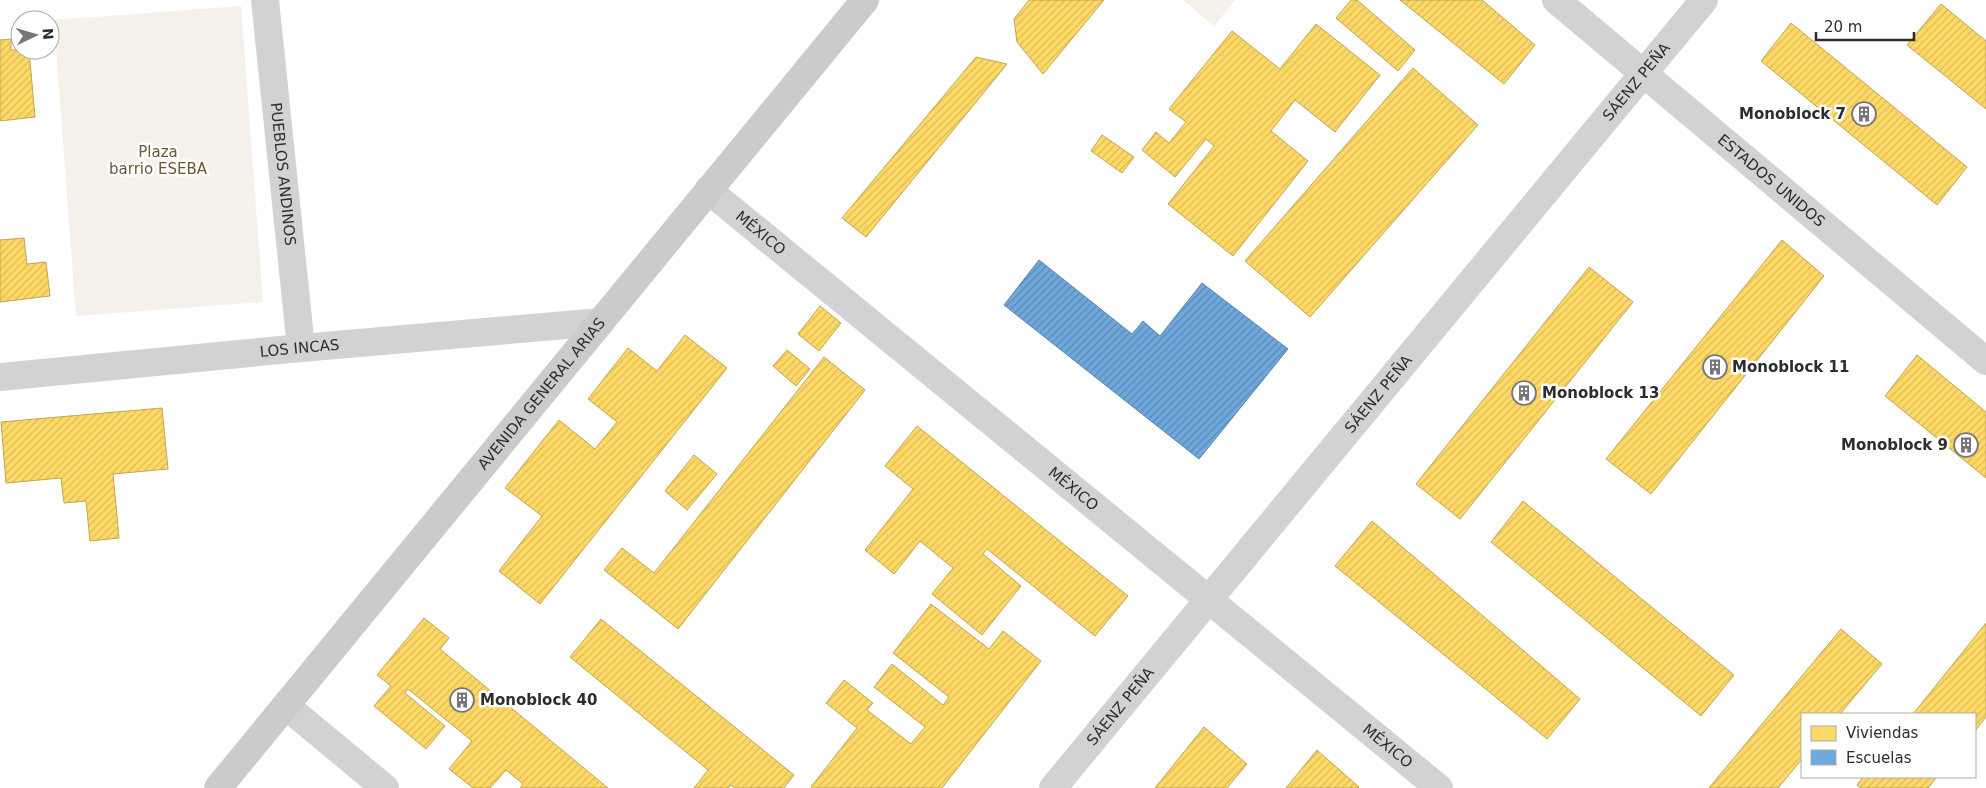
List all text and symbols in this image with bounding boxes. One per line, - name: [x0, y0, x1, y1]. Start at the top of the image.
- north arrow: [10, 10, 60, 60]
- scale bar: [1816, 10, 1914, 42]
- text: 20 m: [1824, 18, 1862, 36]
- text: N: [39, 27, 56, 40]
- street label: SÁENZ PEÑA: [1599, 39, 1674, 125]
- building icon: Monoblock 7: [1851, 101, 1877, 127]
- street label: PUEBLOS ANDINOS: [267, 102, 299, 247]
- place label: Monoblock 7: [1739, 105, 1846, 123]
- street label: ESTADOS UNIDOS: [1714, 131, 1829, 231]
- park label: Plaza barrio ESEBA: [109, 143, 208, 178]
- street label: MÉXICO: [732, 207, 789, 259]
- street label: AVENIDA GENERAL ARIAS: [474, 314, 609, 473]
- street label: LOS INCAS: [259, 336, 340, 361]
- street label: SÁENZ PEÑA: [1341, 351, 1416, 437]
- building icon: Monoblock 11: [1702, 354, 1728, 380]
- place label: Monoblock 11: [1732, 358, 1849, 376]
- building icon: Monoblock 13: [1511, 380, 1537, 406]
- place label: Monoblock 13: [1542, 384, 1659, 402]
- building icon: Monoblock 9: [1953, 432, 1979, 458]
- place label: Monoblock 9: [1841, 436, 1948, 454]
- street label: MÉXICO: [1045, 463, 1102, 515]
- street label: SÁENZ PEÑA: [1083, 663, 1158, 749]
- building icon: Monoblock 40: [449, 687, 475, 713]
- place label: Monoblock 40: [480, 691, 597, 709]
- legend: [1801, 713, 1976, 778]
- street label: MÉXICO: [1359, 720, 1416, 772]
- text: Viviendas: [1846, 724, 1919, 742]
- text: Escuelas: [1846, 749, 1912, 767]

